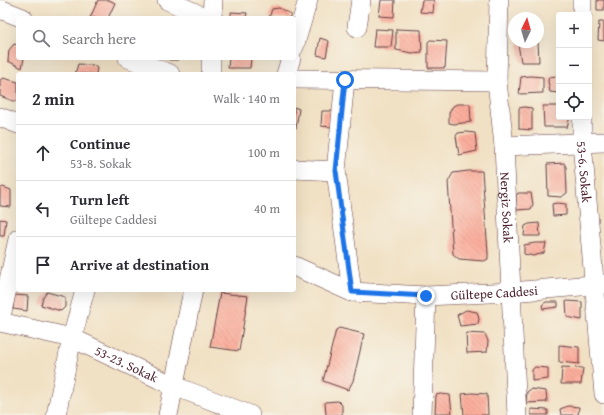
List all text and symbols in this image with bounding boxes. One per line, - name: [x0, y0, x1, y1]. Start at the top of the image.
- north arrow: [508, 12, 544, 48]
- map controls: [556, 12, 592, 120]
- button: +: [556, 12, 592, 48]
- search box: [16, 16, 296, 60]
- icon: search: [30, 27, 52, 49]
- text: Search here: [62, 28, 136, 49]
- button: −: [556, 48, 592, 84]
- route start: [336, 71, 354, 89]
- button: locate: [556, 84, 592, 120]
- text: 2 min: [32, 86, 74, 111]
- text: Walk · 140 m: [213, 89, 280, 108]
- text: Continue: [70, 133, 131, 154]
- street label: 53-6. Sokak: [572, 140, 597, 204]
- icon: ahead: [32, 142, 54, 164]
- text: 100 m: [248, 143, 280, 162]
- text: 53-8. Sokak: [70, 154, 132, 173]
- street label: Nergiz Sokak: [496, 172, 518, 244]
- text: Turn left: [70, 189, 129, 210]
- icon: left: [32, 198, 54, 220]
- text: 40 m: [254, 199, 280, 218]
- text: Gültepe Caddesi: [70, 210, 157, 229]
- icon: arrive: [32, 254, 54, 276]
- text: Arrive at destination: [70, 254, 209, 275]
- street label: Gültepe Caddesi: [450, 280, 539, 304]
- route end: [417, 287, 435, 305]
- street label: 53-23. Sokak: [92, 341, 162, 387]

